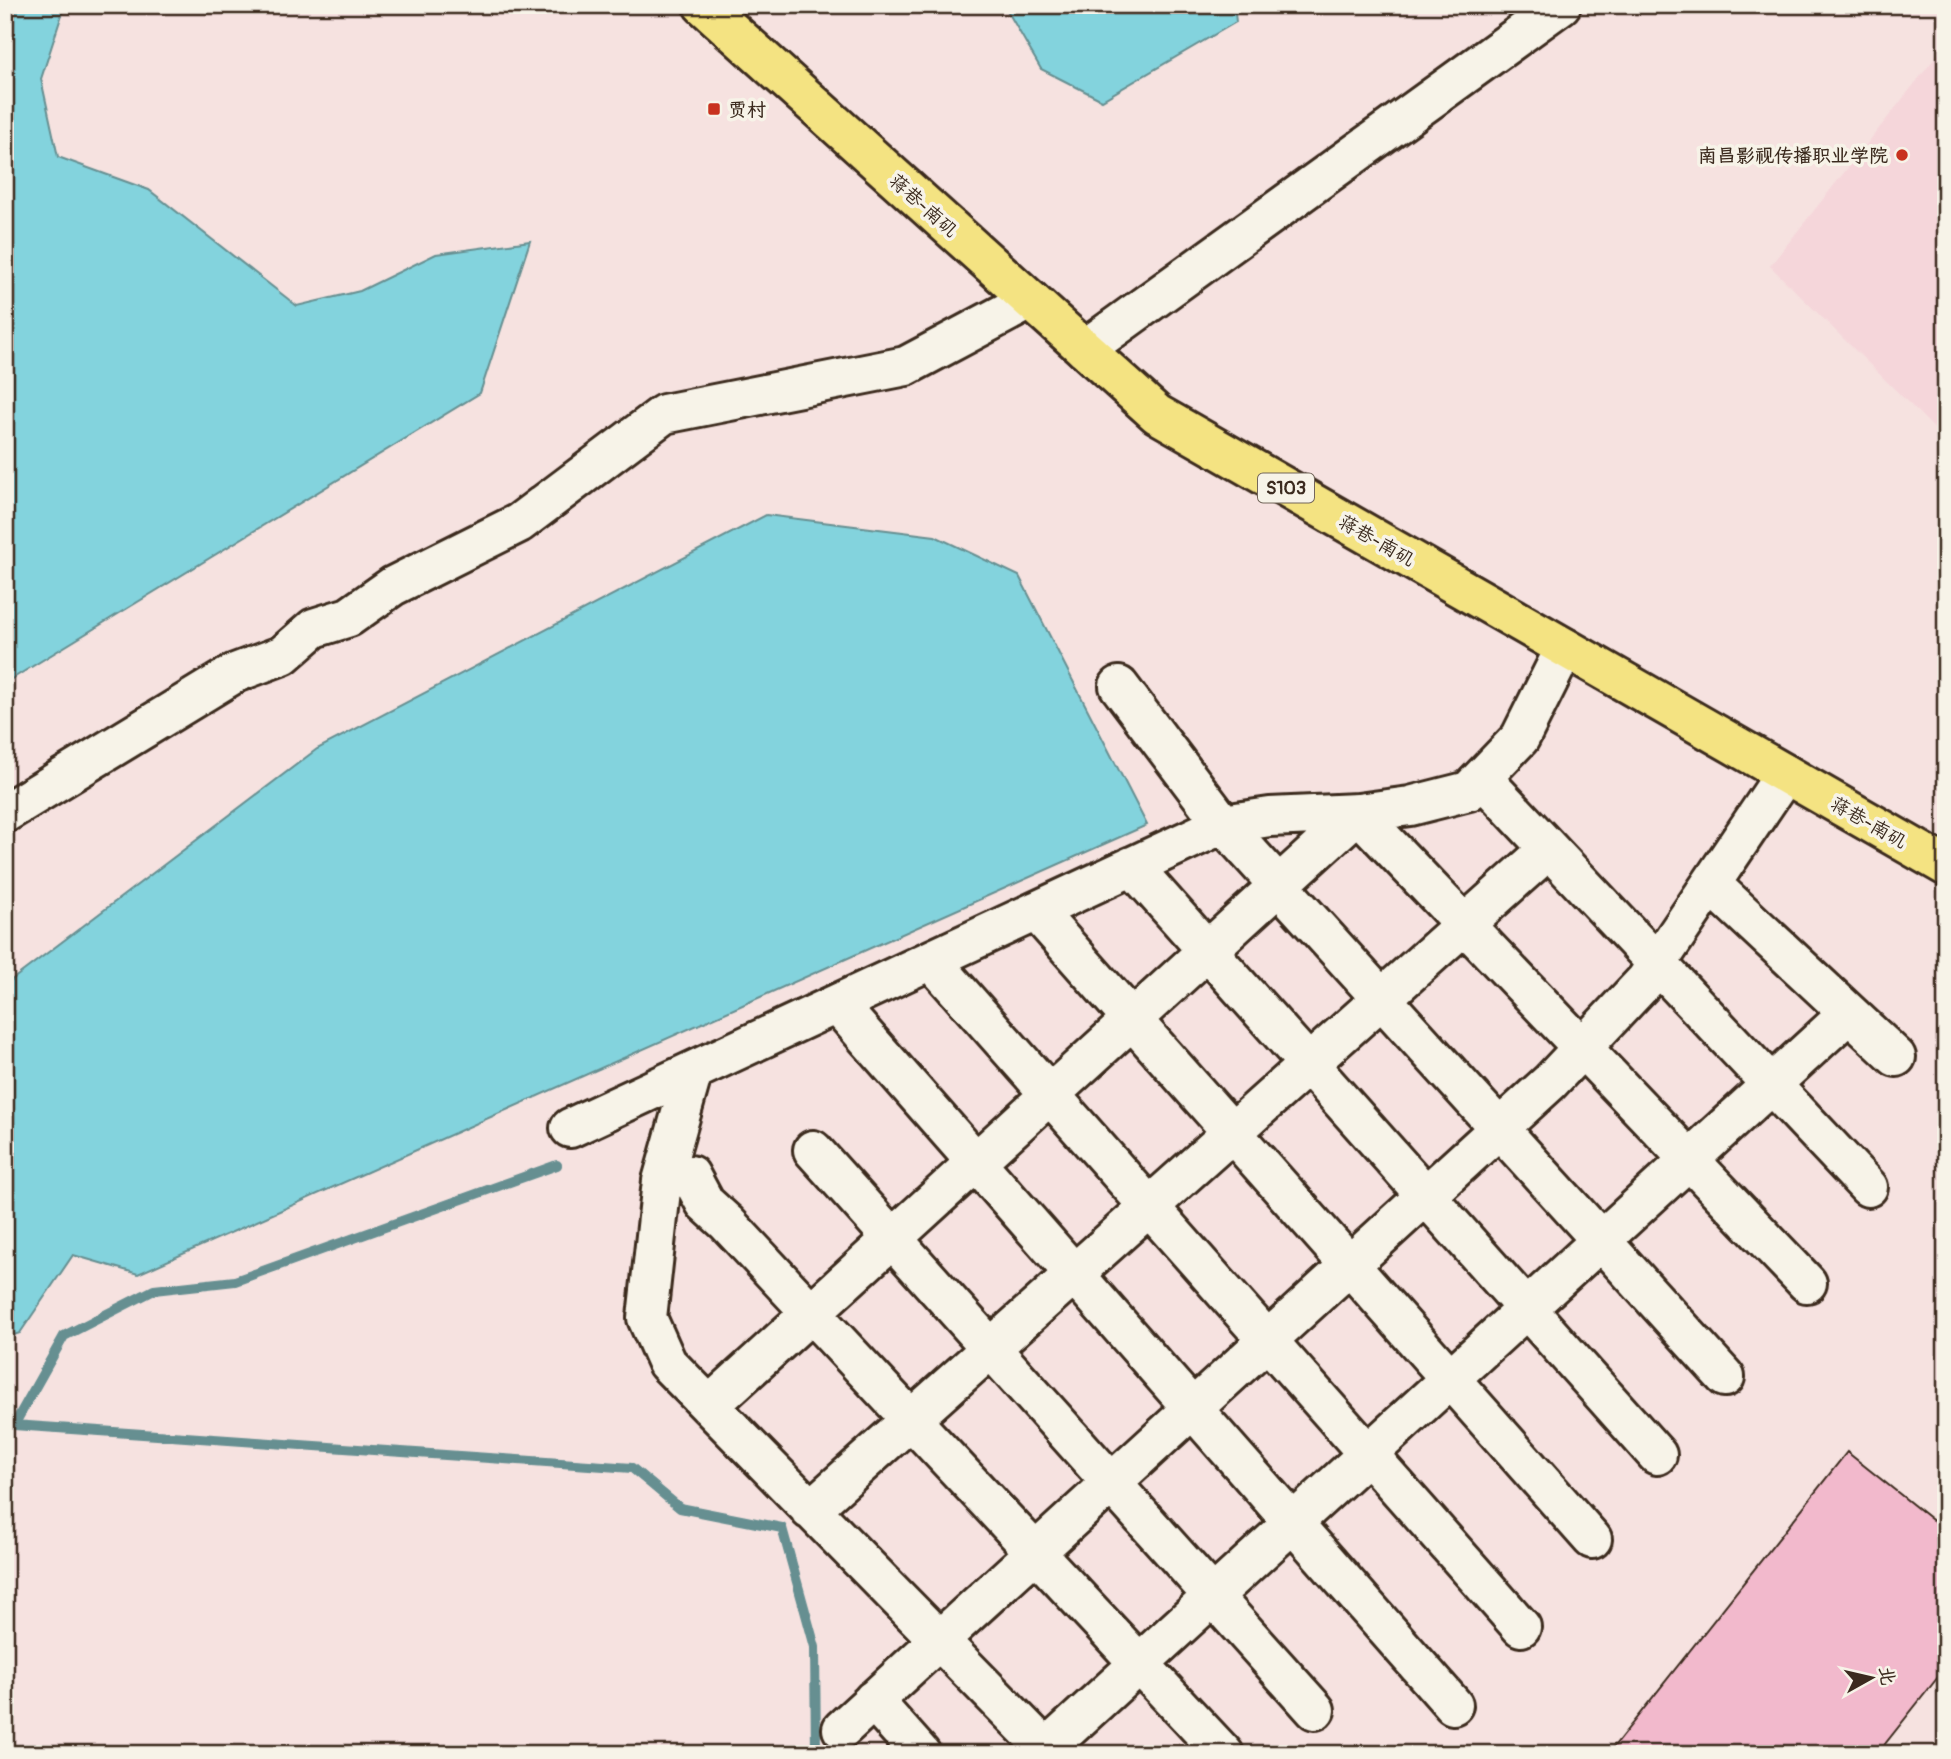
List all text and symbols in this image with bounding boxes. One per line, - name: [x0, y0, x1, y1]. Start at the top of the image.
- place label: 贾村: [728, 98, 766, 122]
- marker: 贾村: [706, 101, 722, 117]
- place label: 南昌影视传播职业学院: [1698, 144, 1888, 168]
- marker: 南昌影视传播职业学院: [1894, 147, 1910, 163]
- street label: 蒋巷-南矶: [884, 169, 963, 243]
- road number: S103: [1258, 474, 1314, 502]
- street label: 蒋巷-南矶: [1334, 509, 1419, 572]
- street label: 蒋巷-南矶: [1826, 791, 1911, 854]
- north arrow: [1836, 1644, 1906, 1714]
- text: 北: [1874, 1665, 1900, 1687]

